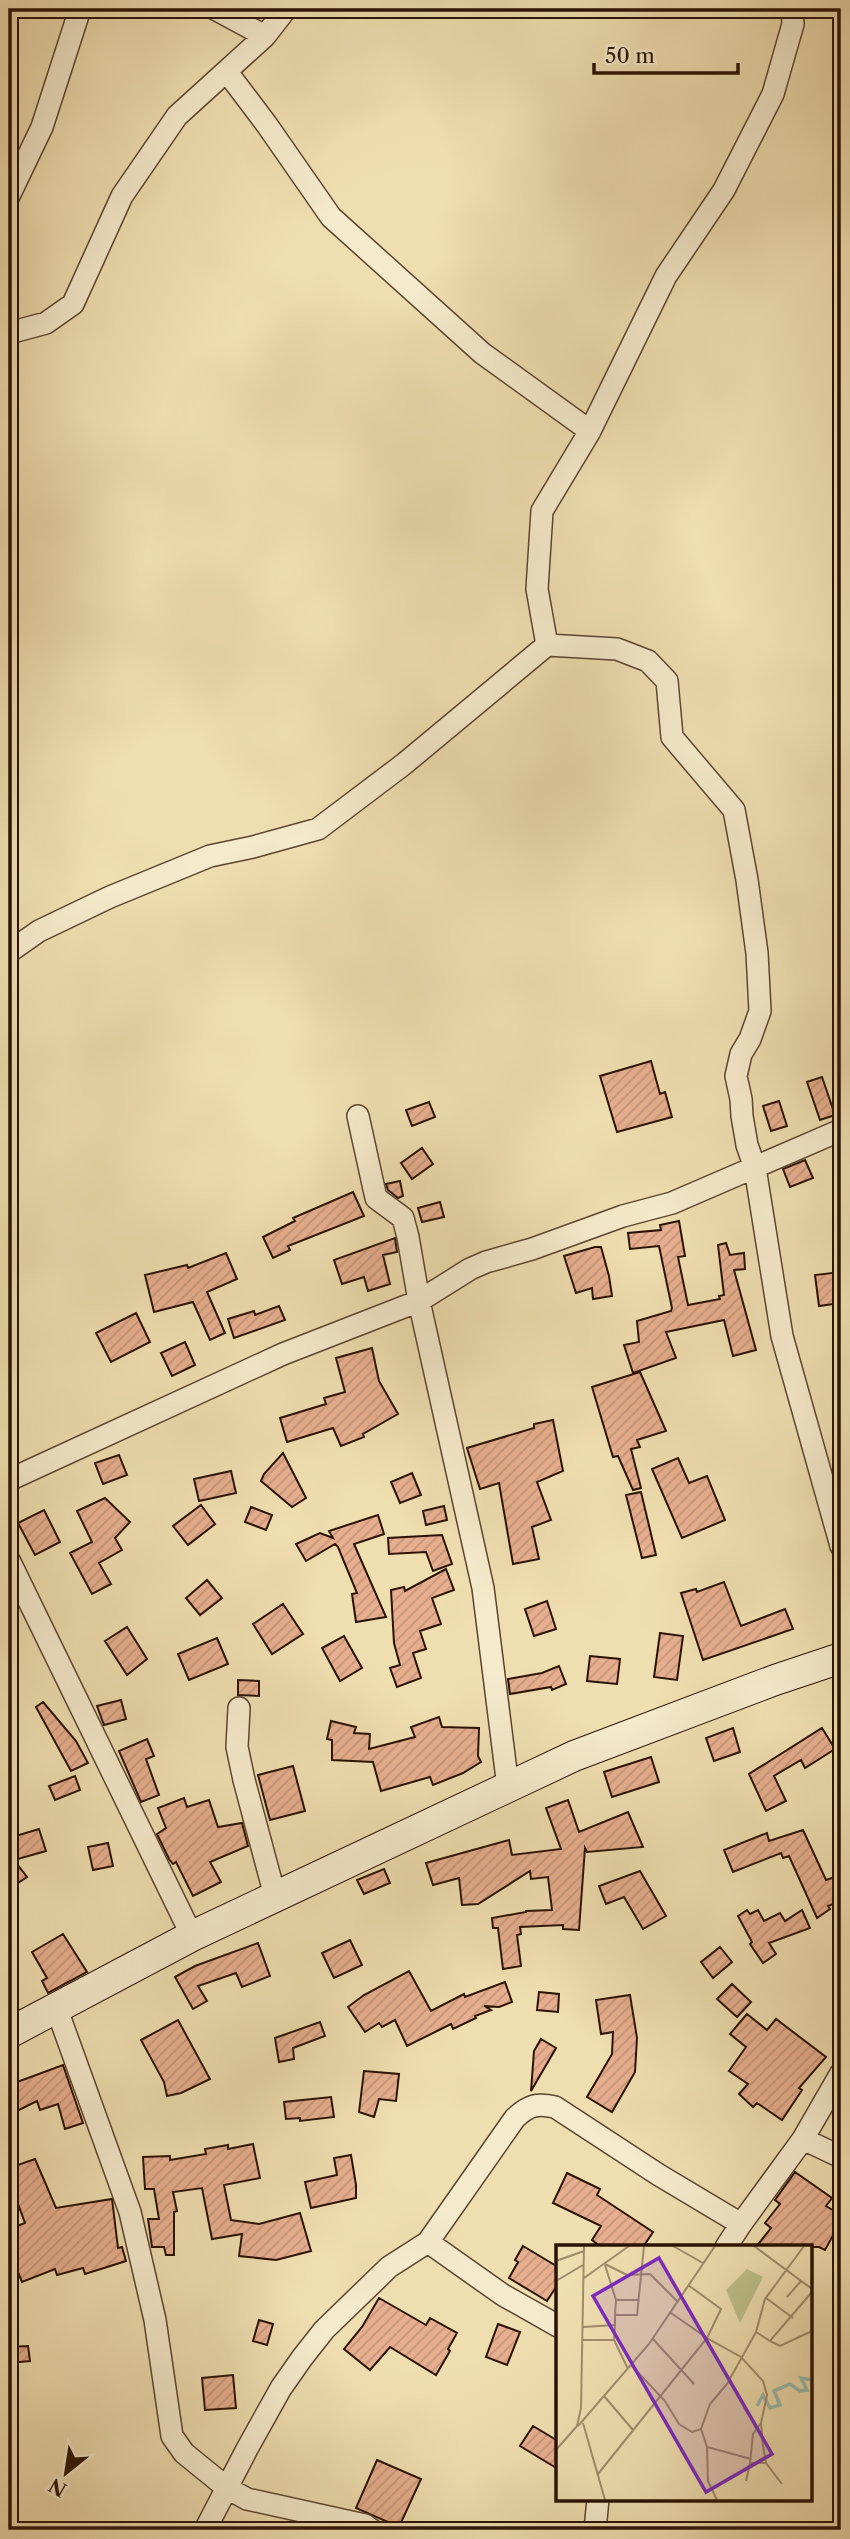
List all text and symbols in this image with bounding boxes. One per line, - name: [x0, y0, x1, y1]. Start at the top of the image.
- scale bar: [594, 32, 738, 76]
- text: 50 m: [605, 43, 655, 68]
- inset map: [556, 2245, 812, 2500]
- north arrow: [32, 2438, 102, 2508]
- text: N: [45, 2473, 71, 2501]

